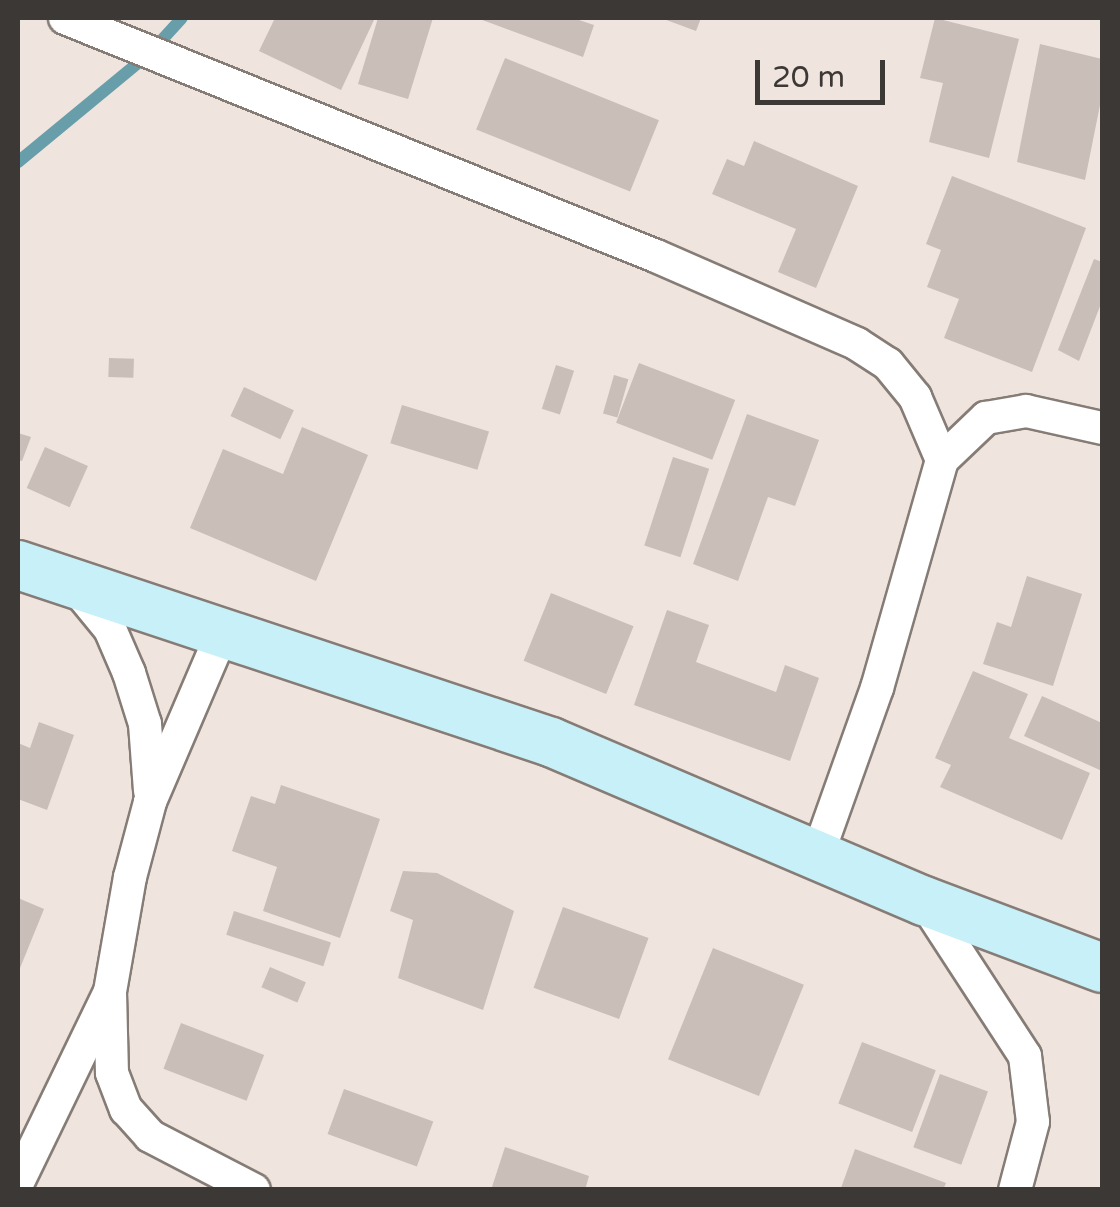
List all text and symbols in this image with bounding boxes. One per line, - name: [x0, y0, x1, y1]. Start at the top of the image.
- scale bar: [760, 40, 890, 102]
- text: 20 m: [772, 59, 845, 96]

